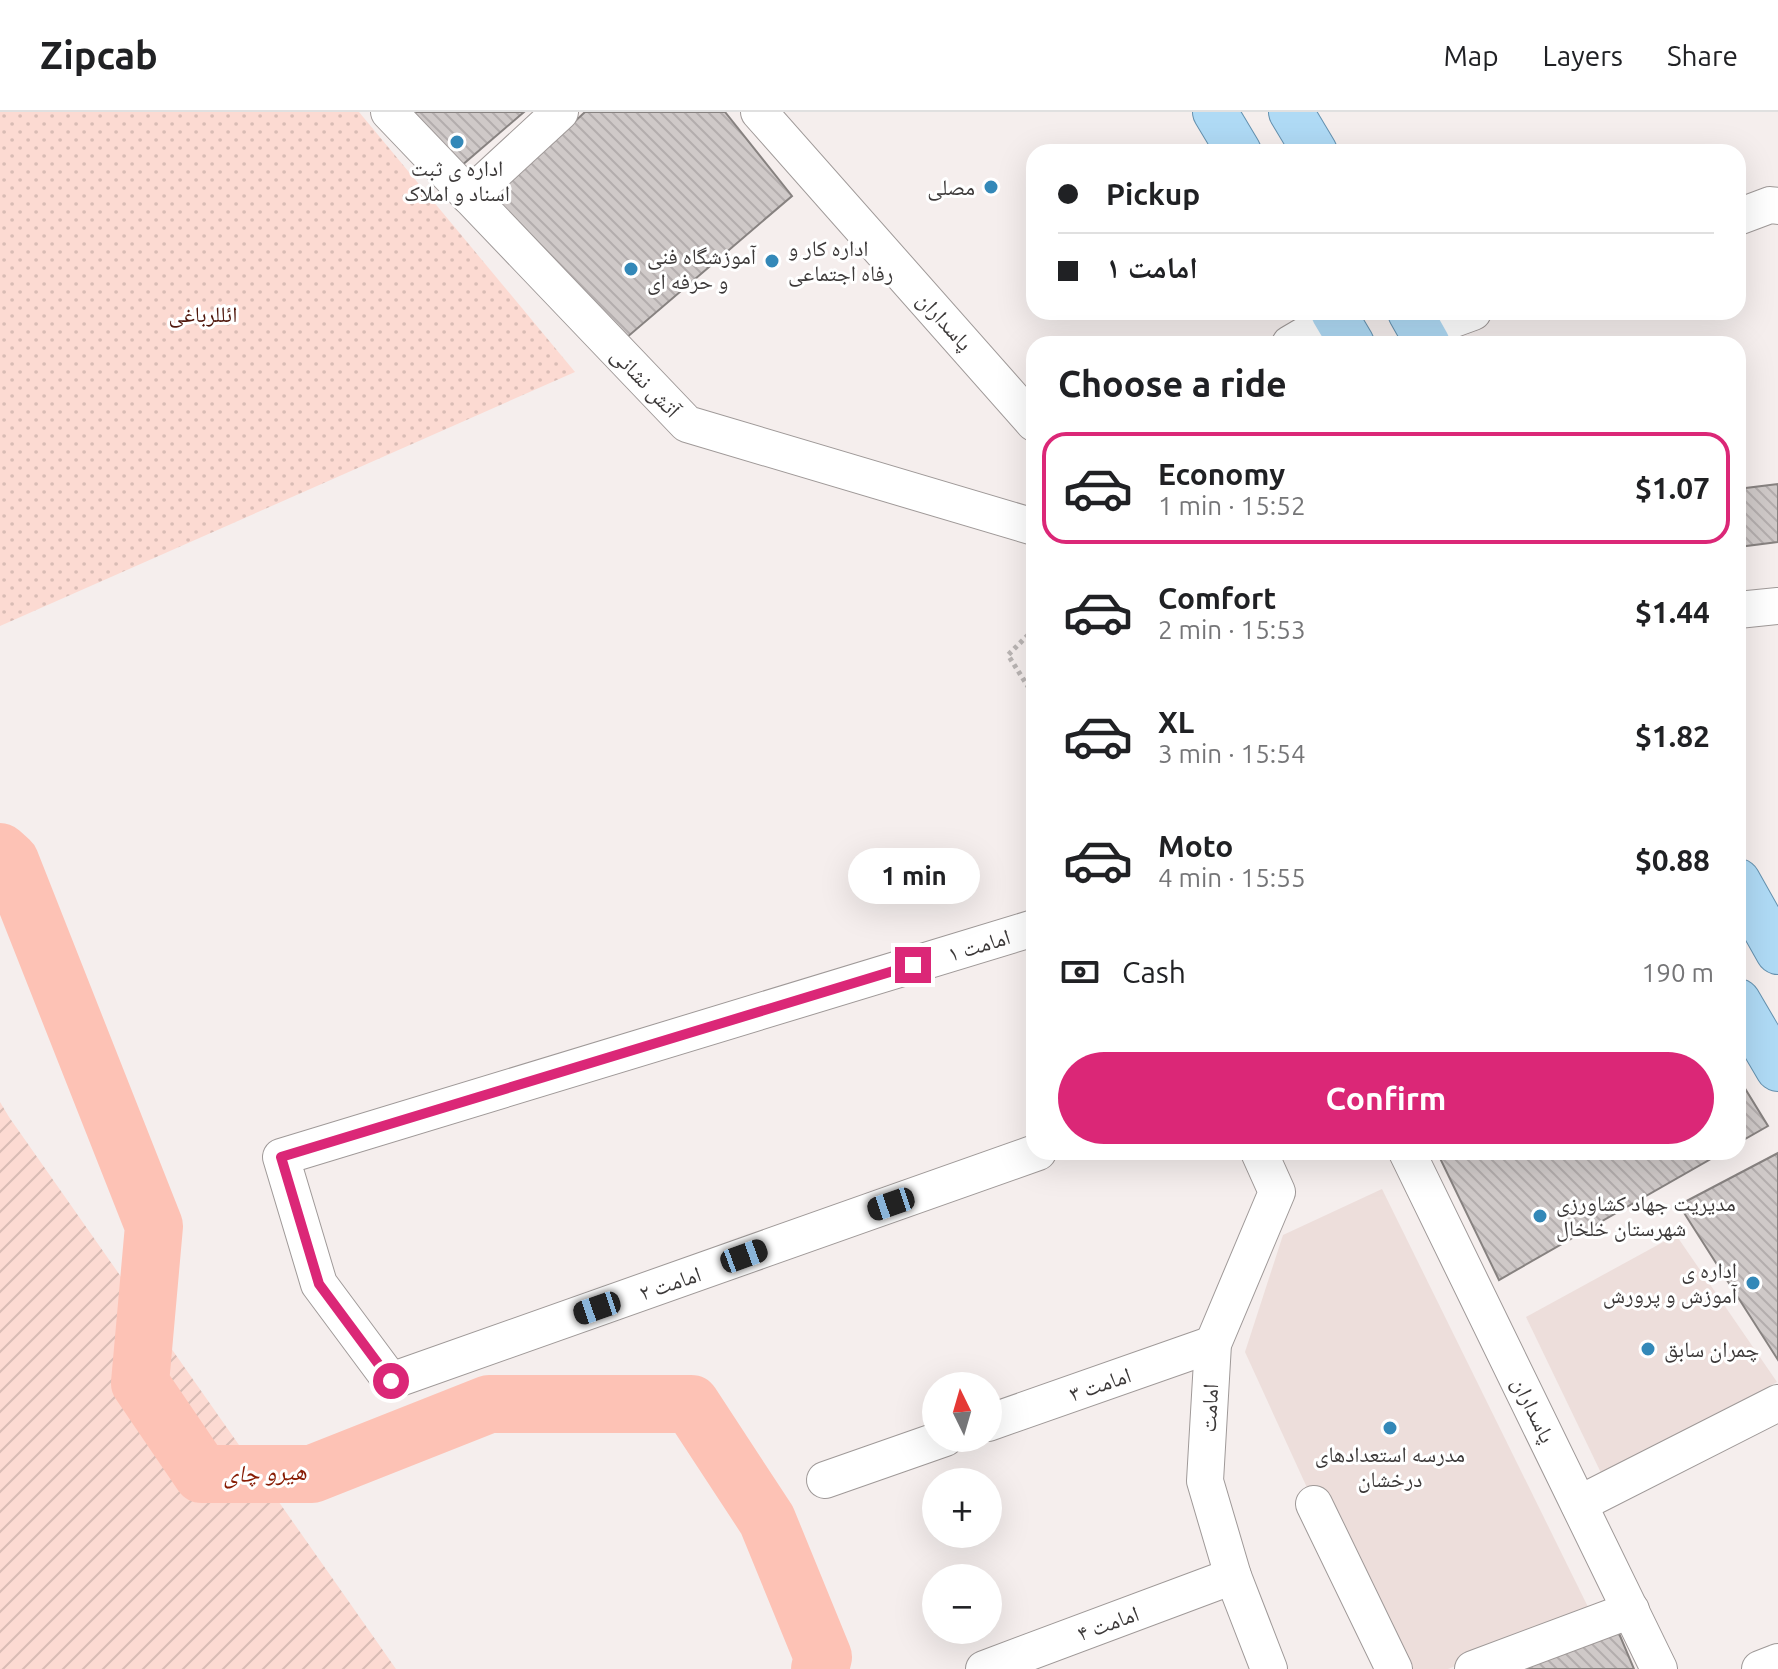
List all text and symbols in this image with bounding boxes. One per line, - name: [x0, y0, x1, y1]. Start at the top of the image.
- text: Zipcab: [40, 34, 158, 76]
- text: Map: [1443, 40, 1499, 71]
- text: Layers: [1543, 40, 1623, 71]
- text: Share: [1667, 40, 1738, 71]
- marker: اداره ی ثبت اسناد و املاک: [448, 133, 466, 151]
- place label: اداره ی ثبت اسناد و املاک: [404, 155, 510, 206]
- place label: مصلی: [927, 174, 975, 201]
- text: Pickup: [1106, 177, 1200, 211]
- marker: مصلی: [982, 178, 1000, 196]
- place label: اداره کار و رفاه اجتماعی: [788, 235, 893, 287]
- place label: آموزشگاه فنی و حرفه ای: [647, 243, 756, 295]
- text: امامت ۱: [1106, 250, 1198, 284]
- marker: اداره کار و رفاه اجتماعی: [763, 252, 781, 270]
- marker: آموزشگاه فنی و حرفه ای: [622, 260, 640, 278]
- street label: پاسداران: [911, 286, 978, 356]
- park label: ائللرباغی: [169, 301, 237, 328]
- street label: آتش نشانی: [606, 341, 686, 424]
- text: Choose a ride: [1058, 363, 1287, 404]
- icon: car: [1062, 452, 1134, 524]
- text: Economy: [1158, 457, 1285, 491]
- text: $1.07: [1635, 471, 1710, 505]
- text: 1 min · 15:52: [1158, 491, 1306, 520]
- icon: car: [1062, 576, 1134, 648]
- text: Comfort: [1158, 581, 1276, 615]
- text: $1.44: [1635, 595, 1710, 629]
- text: 2 min · 15:53: [1158, 615, 1306, 644]
- icon: car: [1062, 700, 1134, 772]
- text: XL: [1158, 705, 1194, 739]
- text: $1.82: [1635, 719, 1710, 753]
- text: 3 min · 15:54: [1158, 739, 1306, 768]
- icon: car: [1062, 824, 1134, 896]
- text: Moto: [1158, 829, 1233, 863]
- text: $0.88: [1635, 843, 1710, 877]
- callout: 1 min: [847, 849, 979, 905]
- text: 1 min: [881, 861, 947, 890]
- text: 4 min · 15:55: [1158, 863, 1306, 892]
- street label: امامت ۱: [945, 923, 1013, 966]
- route end: [895, 947, 931, 983]
- icon: cash: [1058, 950, 1102, 994]
- text: Cash: [1122, 955, 1186, 989]
- text: 190 m: [1642, 958, 1714, 987]
- button: Confirm: [1058, 1052, 1714, 1144]
- car: [864, 1185, 918, 1223]
- place label: مدیریت جهاد کشاورزی شهرستان خلخال: [1556, 1190, 1736, 1242]
- marker: مدیریت جهاد کشاورزی شهرستان خلخال: [1531, 1207, 1549, 1225]
- car: [717, 1237, 771, 1275]
- place label: اداره ی آموزش و پرورش: [1603, 1257, 1737, 1309]
- street label: امامت ۲: [636, 1260, 704, 1305]
- marker: اداره ی آموزش و پرورش: [1744, 1274, 1762, 1292]
- car: [570, 1289, 624, 1327]
- place label: چمران سابق: [1664, 1336, 1759, 1363]
- marker: چمران سابق: [1639, 1340, 1657, 1358]
- street label: امامت ۳: [1066, 1361, 1134, 1406]
- route start: [373, 1363, 409, 1399]
- north arrow: [922, 1372, 1002, 1452]
- map controls: [922, 1372, 1002, 1644]
- street label: پاسداران: [1506, 1373, 1561, 1448]
- street label: امامت: [1195, 1383, 1222, 1433]
- marker: مدرسه استعدادهای درخشان: [1381, 1419, 1399, 1437]
- place label: مدرسه استعدادهای درخشان: [1315, 1441, 1465, 1493]
- water label: هیرو چای: [223, 1458, 308, 1489]
- button: +: [922, 1468, 1002, 1548]
- button: −: [922, 1564, 1002, 1644]
- street label: امامت ۴: [1074, 1600, 1142, 1645]

